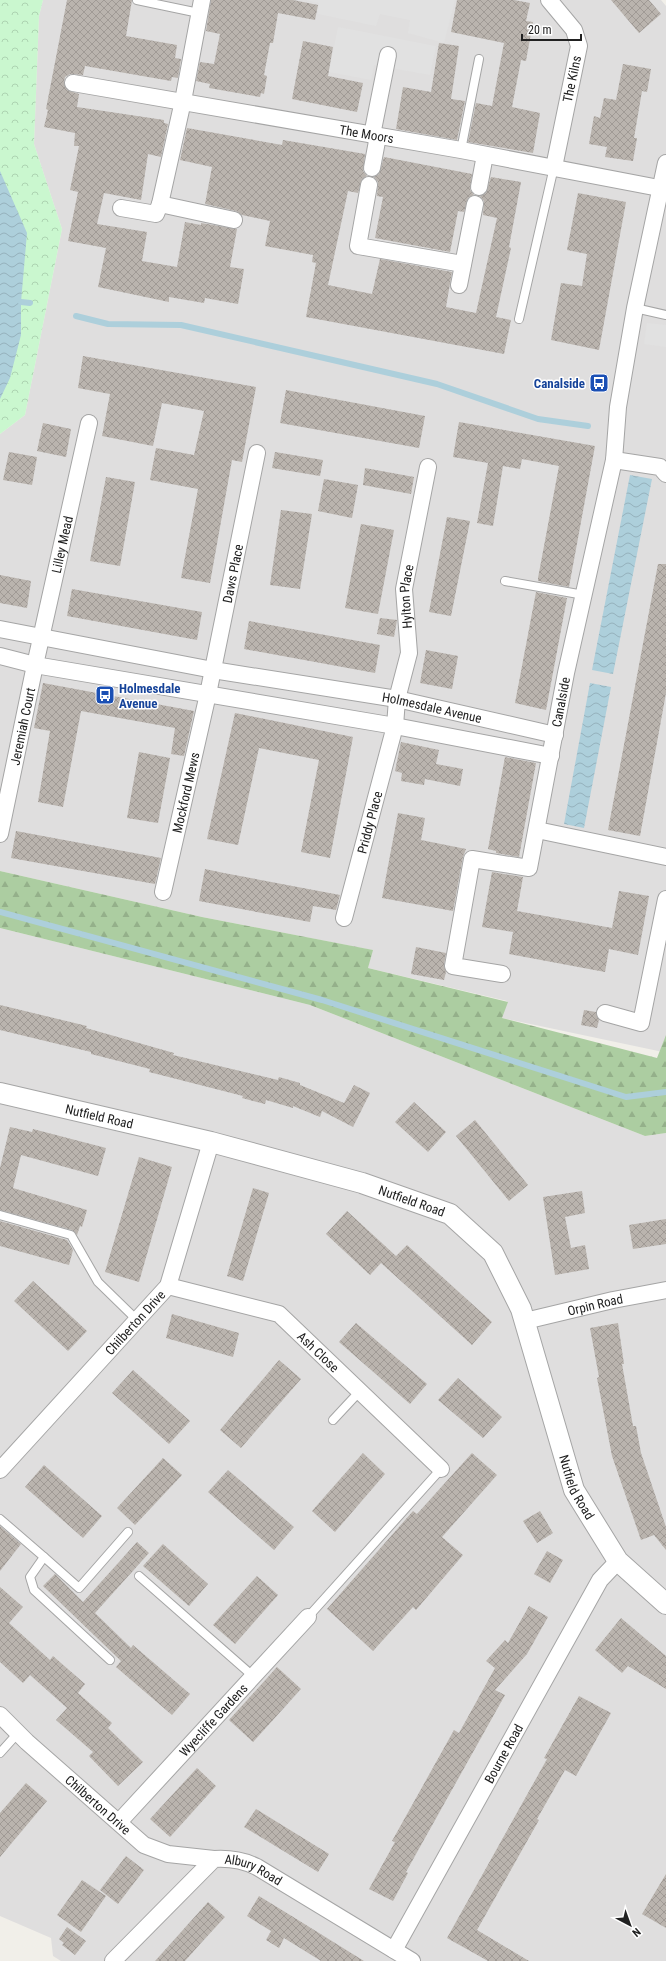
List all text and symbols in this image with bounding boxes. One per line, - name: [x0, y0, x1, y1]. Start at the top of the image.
- scale bar: [522, 16, 581, 42]
- text: 20 m: [528, 23, 552, 37]
- street label: The Kilns: [560, 54, 584, 104]
- street label: The Moors: [338, 122, 395, 146]
- bus stop icon: Canalside: [588, 372, 610, 394]
- place label: Canalside: [534, 376, 585, 391]
- street label: Lilley Mead: [48, 515, 76, 575]
- street label: Daws Place: [219, 543, 246, 604]
- street label: Hylton Place: [396, 563, 416, 629]
- street label: Canalside: [548, 676, 573, 728]
- place label: Holmesdale Avenue: [119, 681, 181, 711]
- bus stop icon: Holmesdale Avenue: [94, 684, 116, 706]
- street label: Jeremiah Court: [7, 686, 38, 766]
- street label: Holmesdale Avenue: [381, 689, 483, 726]
- street label: Mockford Mews: [169, 751, 202, 834]
- street label: Priddy Place: [354, 789, 385, 855]
- street label: Nutfield Road: [64, 1101, 135, 1131]
- street label: Nutfield Road: [377, 1182, 447, 1219]
- street label: Chilberton Drive: [102, 1287, 168, 1358]
- street label: Orpin Road: [566, 1291, 624, 1318]
- street label: Ash Close: [295, 1328, 342, 1375]
- street label: Nutfield Road: [557, 1453, 598, 1522]
- street label: Wyecliffe Gardens: [176, 1680, 250, 1759]
- street label: Bourne Road: [481, 1721, 526, 1786]
- street label: Chilberton Drive: [62, 1772, 134, 1837]
- street label: Albury Road: [224, 1851, 285, 1888]
- north arrow: [610, 1905, 650, 1945]
- text: N: [629, 1925, 643, 1939]

